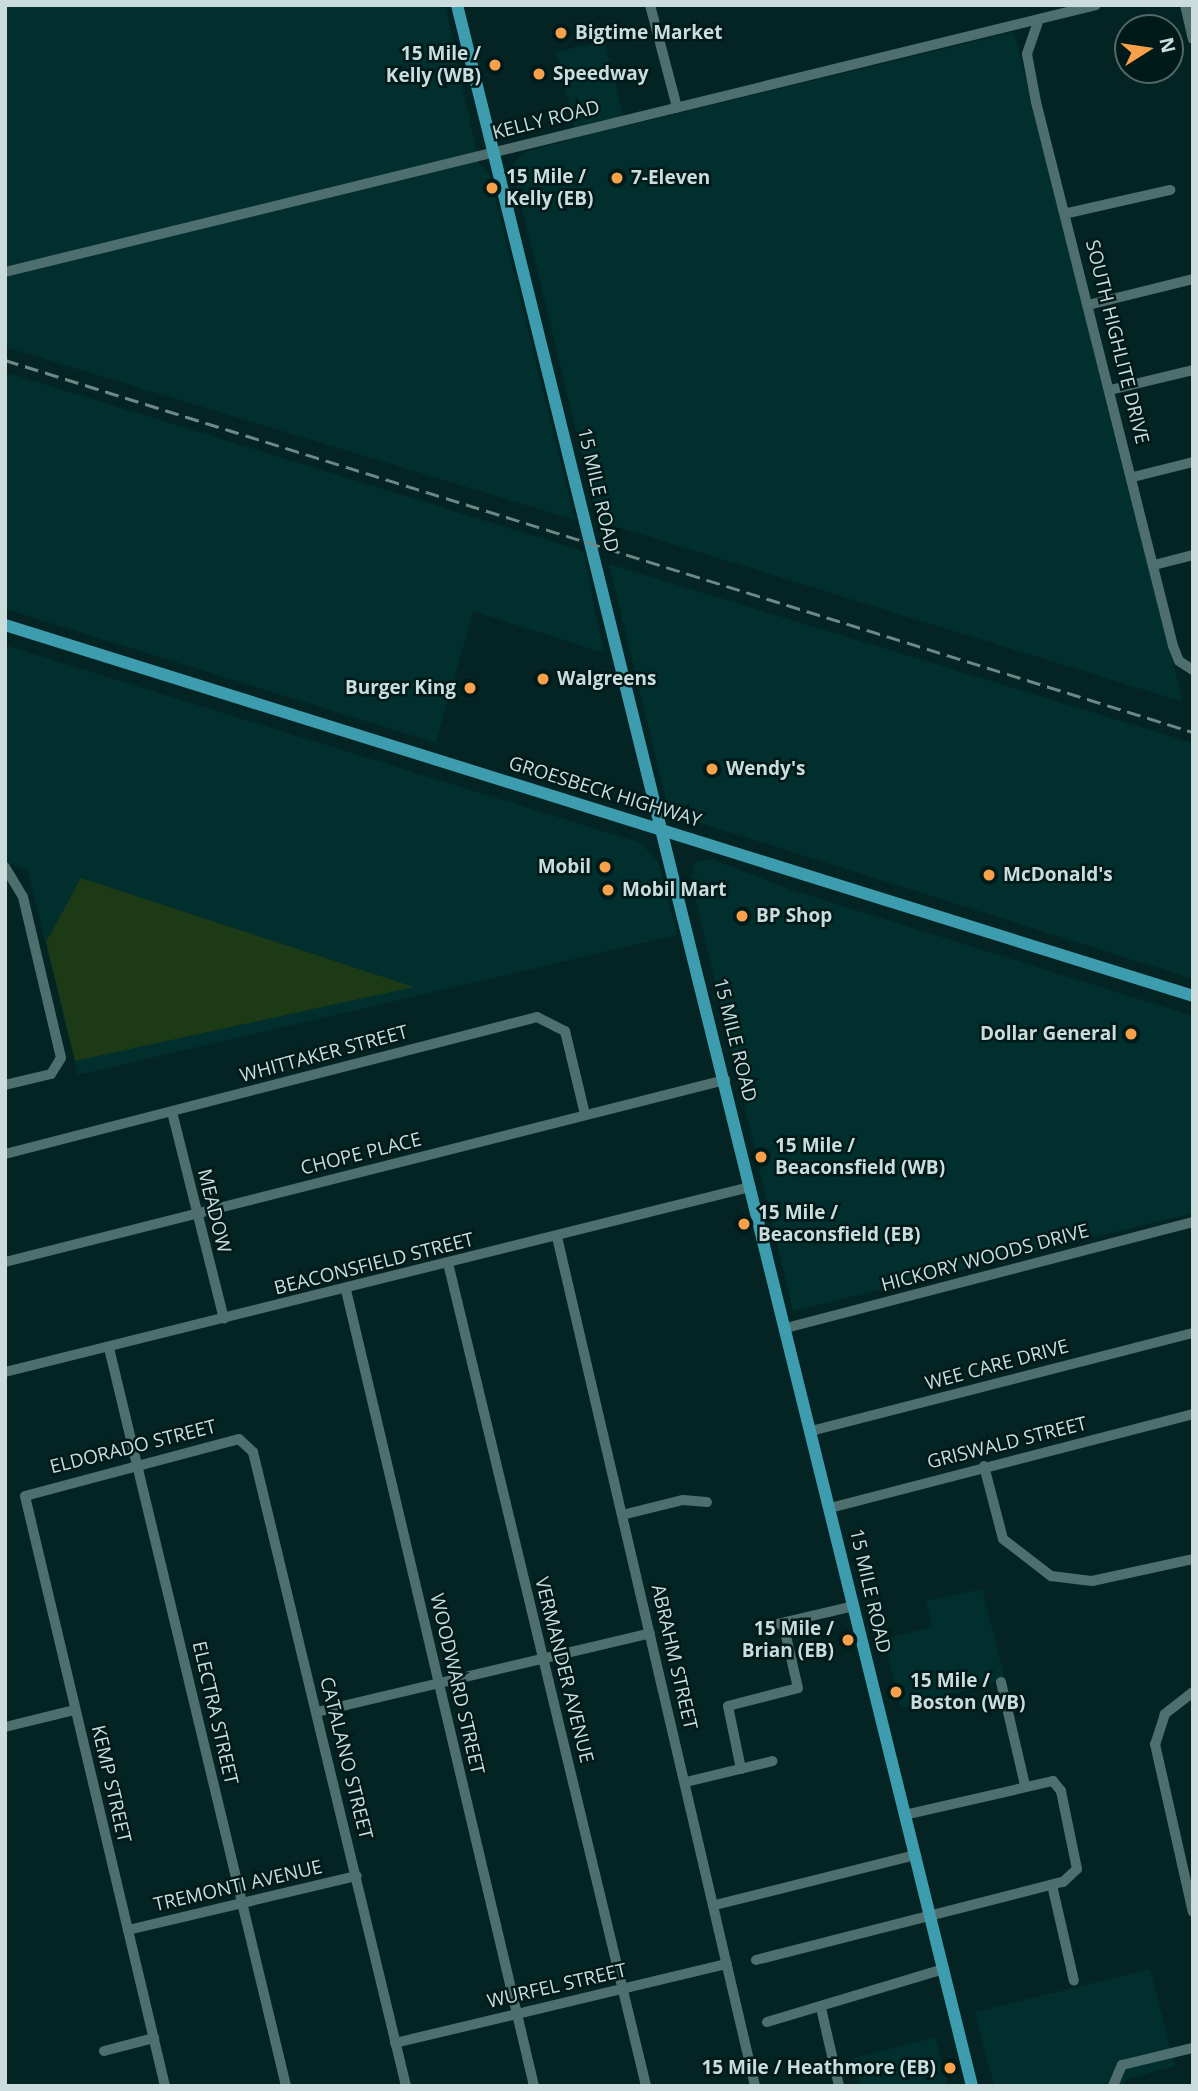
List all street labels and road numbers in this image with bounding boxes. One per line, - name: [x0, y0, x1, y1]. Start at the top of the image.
- street label: KELLY ROAD: [490, 96, 602, 144]
- street label: SOUTH HIGHLITE DRIVE: [1081, 238, 1153, 446]
- street label: 15 MILE ROAD: [573, 426, 623, 554]
- street label: GROESBECK HIGHWAY: [506, 752, 704, 832]
- street label: 15 MILE ROAD: [709, 976, 761, 1104]
- street label: WHITTAKER STREET: [238, 1021, 410, 1087]
- street label: CHOPE PLACE: [298, 1128, 424, 1180]
- street label: MEADOW: [193, 1167, 235, 1255]
- street label: HICKORY WOODS DRIVE: [879, 1219, 1091, 1297]
- street label: BEACONSFIELD STREET: [272, 1228, 476, 1300]
- street label: WEE CARE DRIVE: [923, 1335, 1071, 1395]
- street label: GRISWALD STREET: [925, 1412, 1089, 1474]
- street label: ELDORADO STREET: [48, 1415, 218, 1479]
- street label: 15 MILE ROAD: [845, 1527, 895, 1655]
- street label: VERMANDER AVENUE: [530, 1575, 598, 1765]
- street label: ABRAHM STREET: [646, 1582, 702, 1732]
- street label: WOODWARD STREET: [425, 1591, 489, 1777]
- street label: ELECTRA STREET: [187, 1639, 243, 1787]
- street label: CATALANO STREET: [315, 1674, 377, 1842]
- street label: KEMP STREET: [86, 1723, 136, 1845]
- street label: TREMONTI AVENUE: [152, 1856, 324, 1916]
- street label: WURFEL STREET: [485, 1959, 629, 2013]

